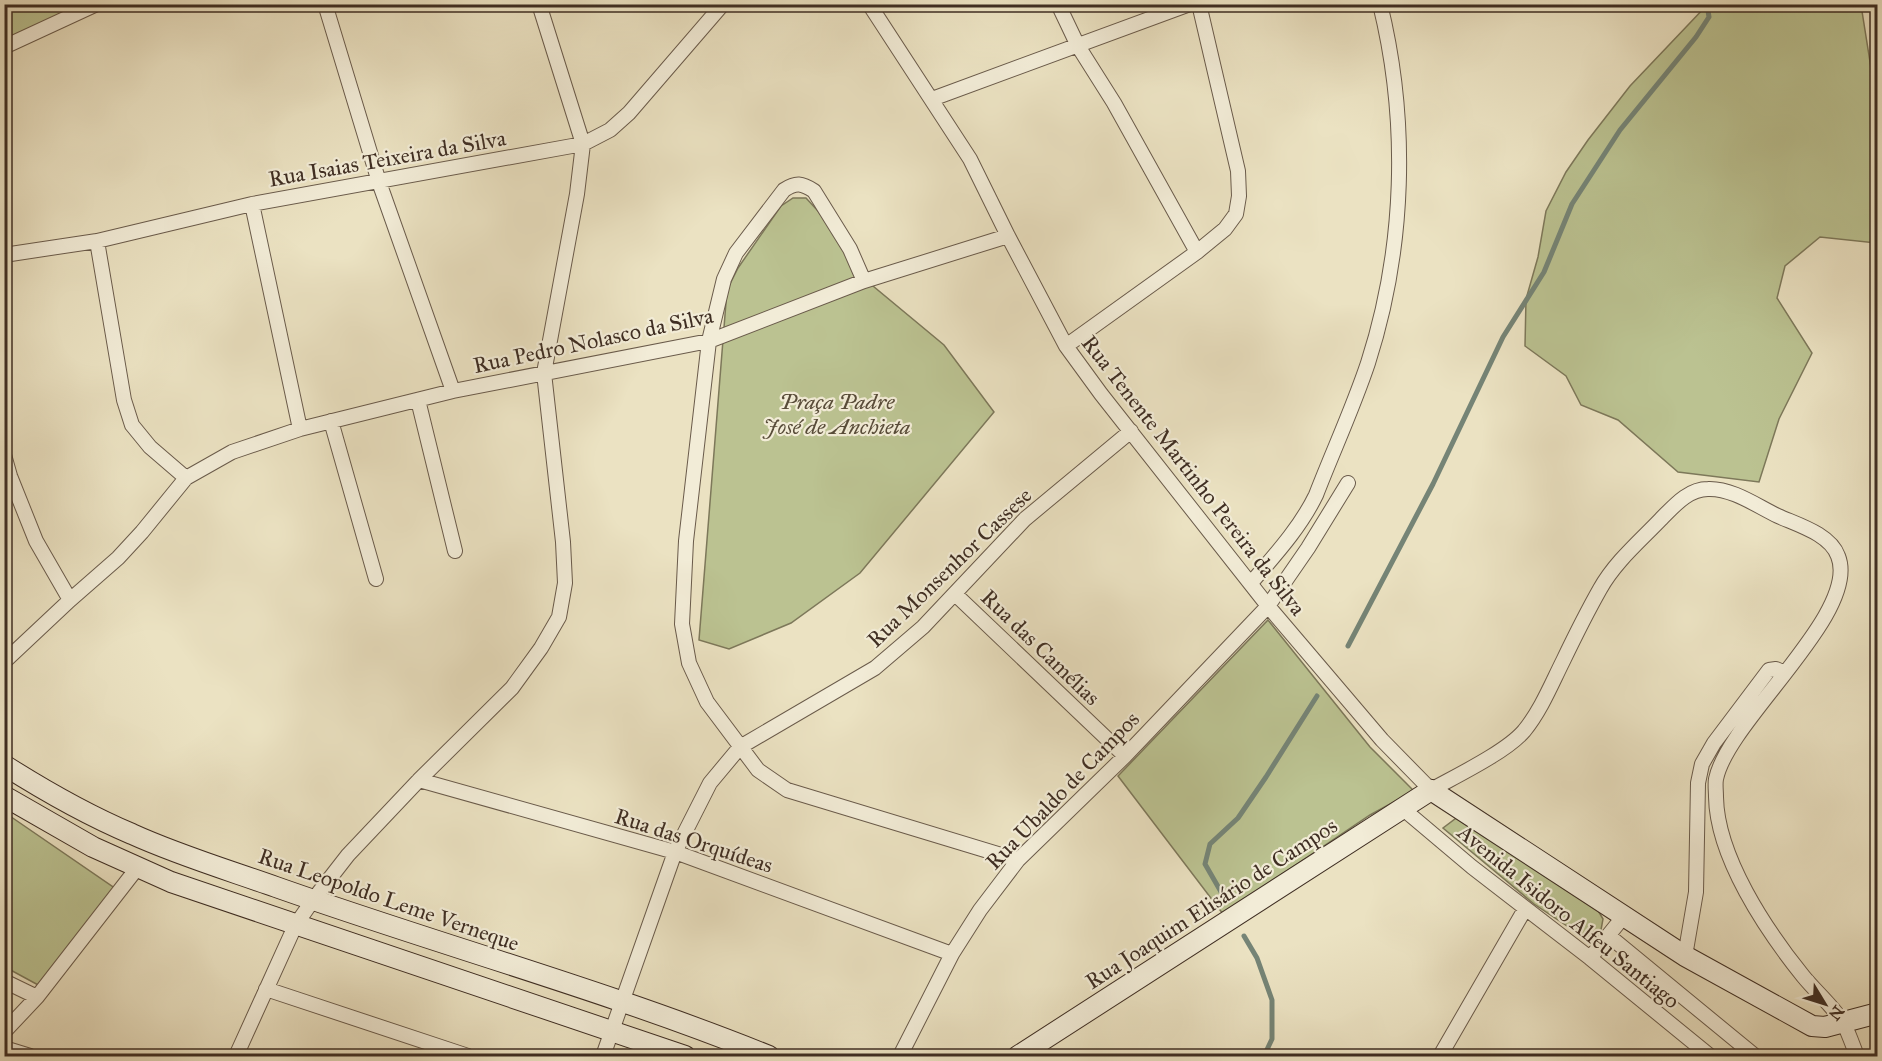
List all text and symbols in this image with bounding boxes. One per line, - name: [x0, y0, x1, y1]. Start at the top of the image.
- street label: Rua Isaias Teixeira da Silva: [266, 124, 509, 193]
- street label: Rua Pedro Nolasco da Silva: [471, 302, 716, 379]
- street label: Rua Tenente Martinho Pereira da Silva: [1076, 330, 1312, 621]
- park label: Praça Padre José de Anchieta: [761, 388, 911, 440]
- street label: Rua Monsenhor Cassese: [861, 482, 1037, 653]
- street label: Rua das Camélias: [975, 584, 1106, 711]
- street label: Rua Ubaldo de Campos: [980, 706, 1145, 875]
- street label: Rua das Orquídeas: [611, 802, 776, 879]
- street label: Rua Joaquim Elisário de Campos: [1080, 812, 1342, 995]
- street label: Avenida Isidoro Alfeu Santiago: [1451, 818, 1685, 1014]
- street label: Rua Leopoldo Leme Verneque: [255, 842, 523, 957]
- north arrow: [1795, 974, 1855, 1034]
- text: N: [1825, 1002, 1848, 1024]

